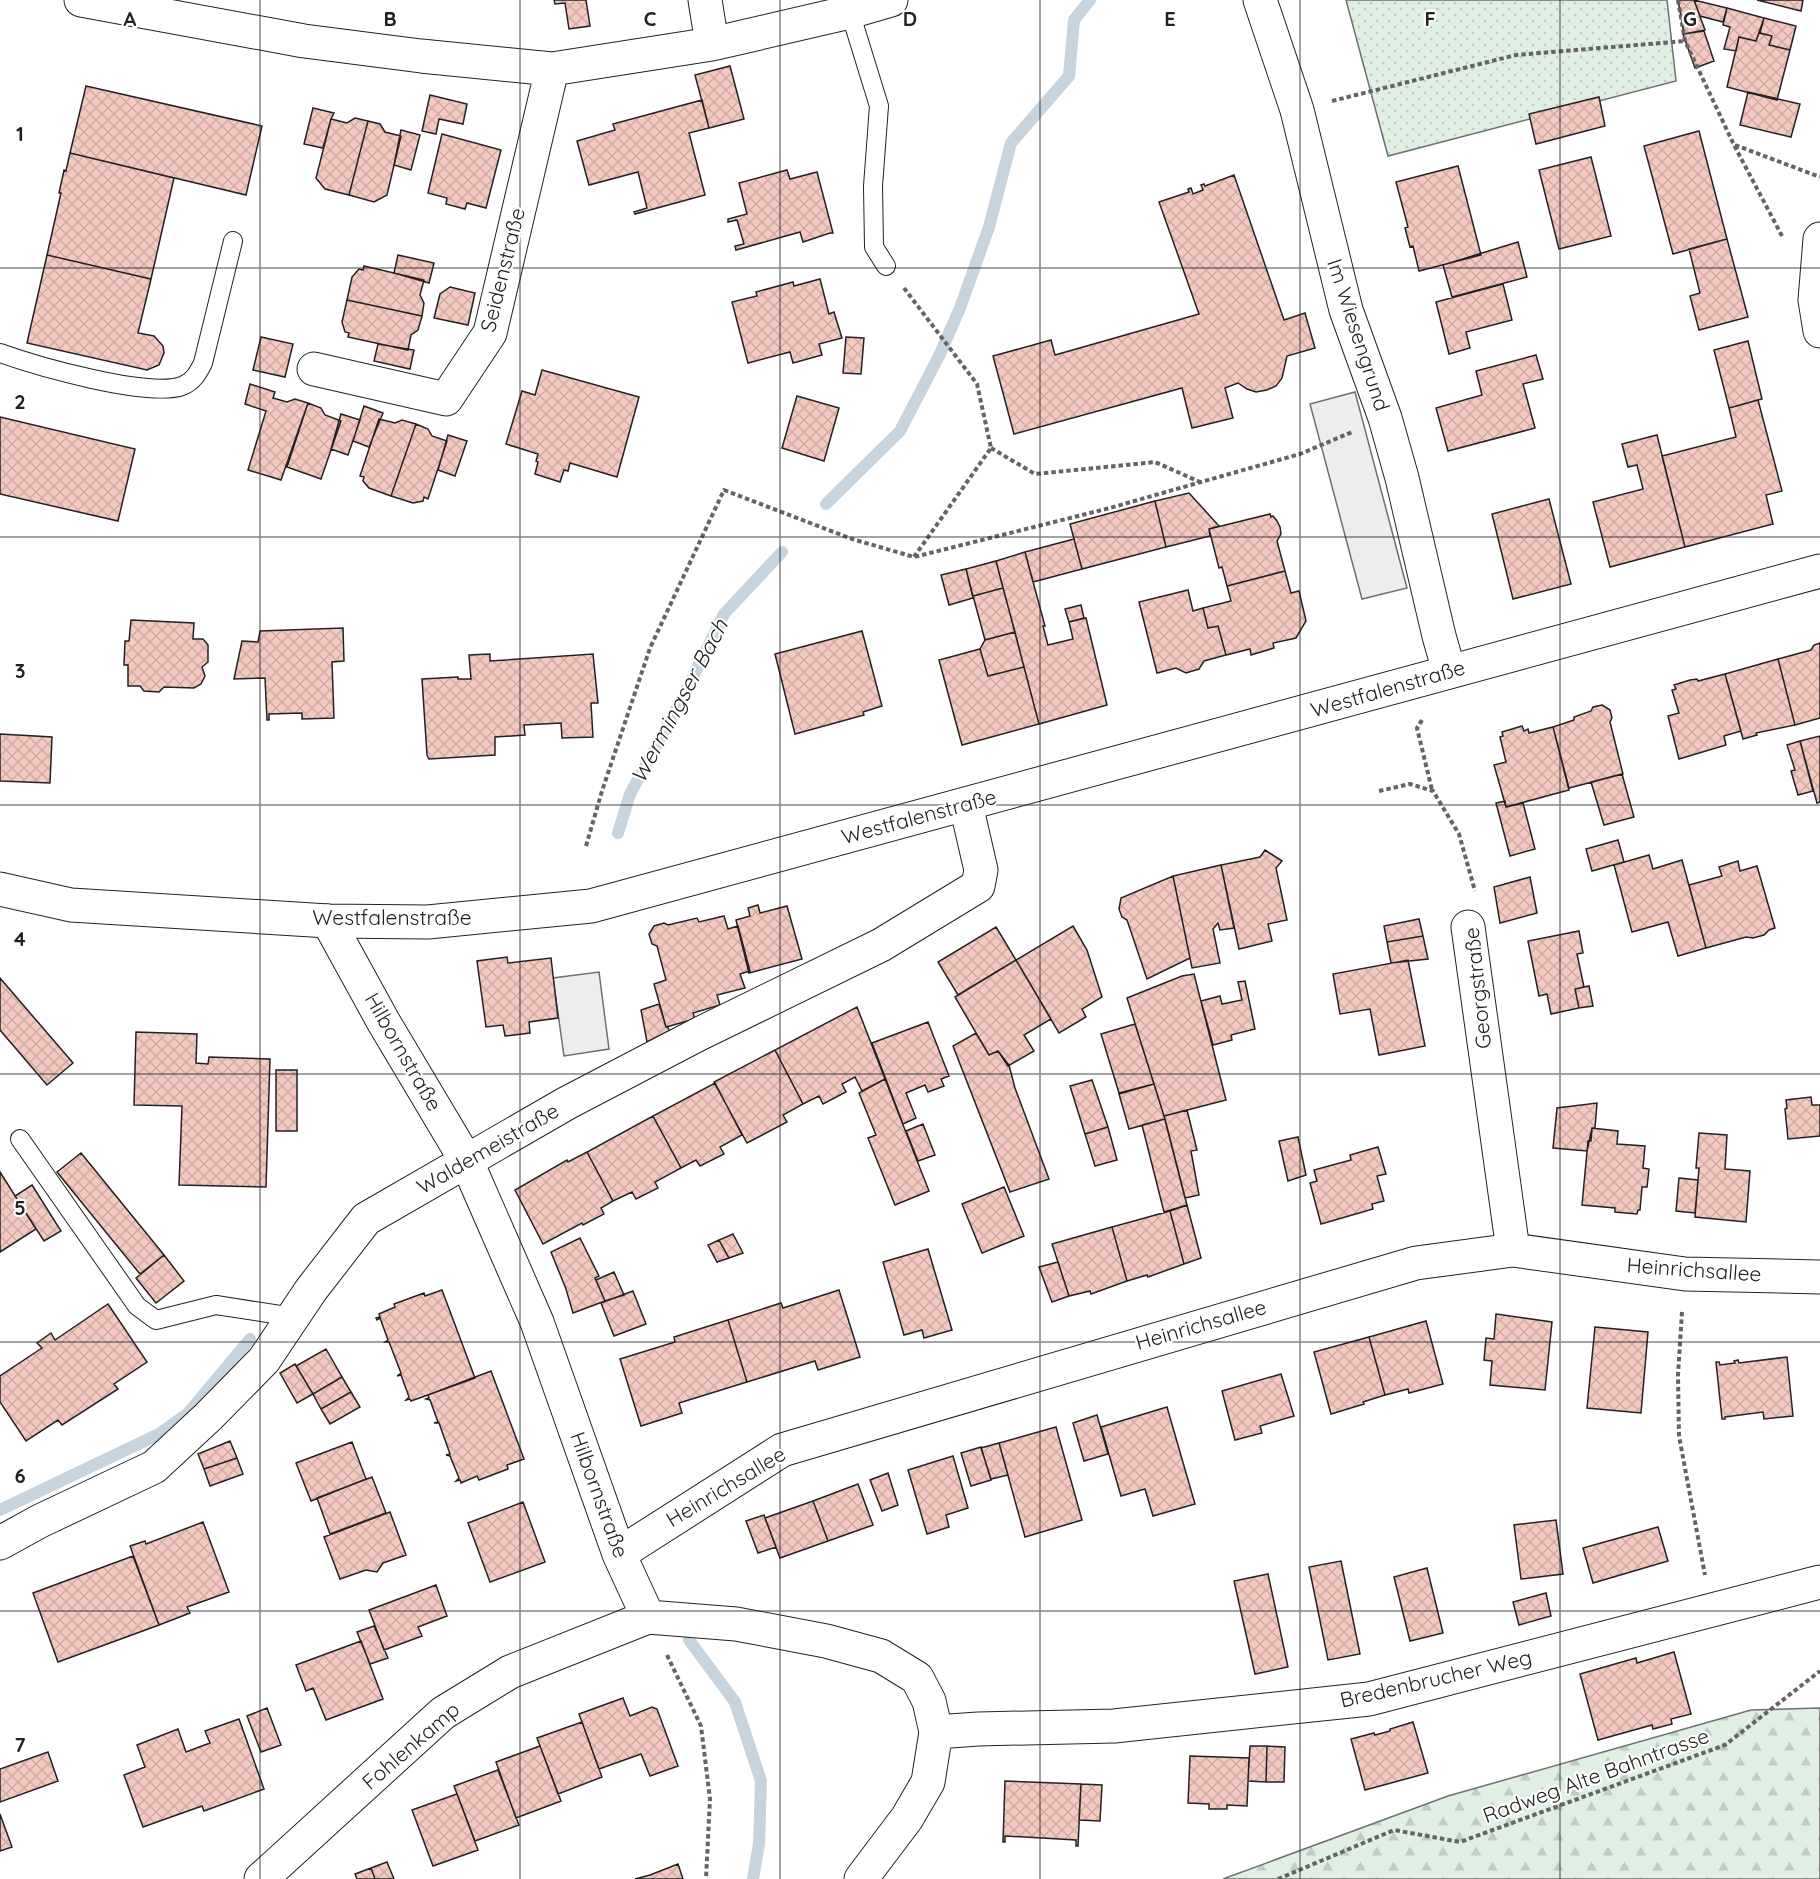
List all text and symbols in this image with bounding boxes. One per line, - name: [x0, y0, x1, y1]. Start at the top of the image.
- text: A: [124, 6, 137, 31]
- text: B: [383, 6, 397, 31]
- text: C: [644, 6, 657, 31]
- text: D: [903, 6, 917, 31]
- text: E: [1164, 6, 1176, 31]
- text: F: [1424, 6, 1436, 31]
- text: G: [1683, 6, 1697, 31]
- text: 1: [16, 121, 24, 146]
- street label: Seidenstraße: [474, 205, 530, 335]
- street label: Im Wiesengrund: [1322, 255, 1396, 414]
- text: 2: [14, 389, 26, 414]
- water label: Wermingser Bach: [624, 614, 734, 788]
- street label: Westfalenstraße: [1308, 654, 1468, 722]
- text: 3: [15, 658, 25, 683]
- street label: Westfalenstraße: [838, 783, 999, 849]
- street label: Westfalenstraße: [312, 904, 472, 930]
- text: 4: [14, 926, 26, 951]
- street label: Georgstraße: [1458, 926, 1496, 1050]
- street label: Hilbornstraße: [360, 988, 448, 1115]
- street label: Waldemeistraße: [412, 1097, 563, 1199]
- text: 5: [14, 1195, 26, 1220]
- street label: Heinrichsallee: [1626, 1251, 1762, 1287]
- street label: Heinrichsallee: [1132, 1293, 1269, 1355]
- street label: Hilbornstraße: [565, 1428, 635, 1561]
- street label: Heinrichsallee: [661, 1440, 790, 1532]
- text: 6: [14, 1463, 26, 1488]
- street label: Bredenbrucher Weg: [1337, 1643, 1534, 1713]
- street label: Fohlenkamp: [356, 1696, 464, 1795]
- street label: Radweg Alte Bahntrasse: [1479, 1722, 1712, 1828]
- text: 7: [15, 1732, 26, 1757]

